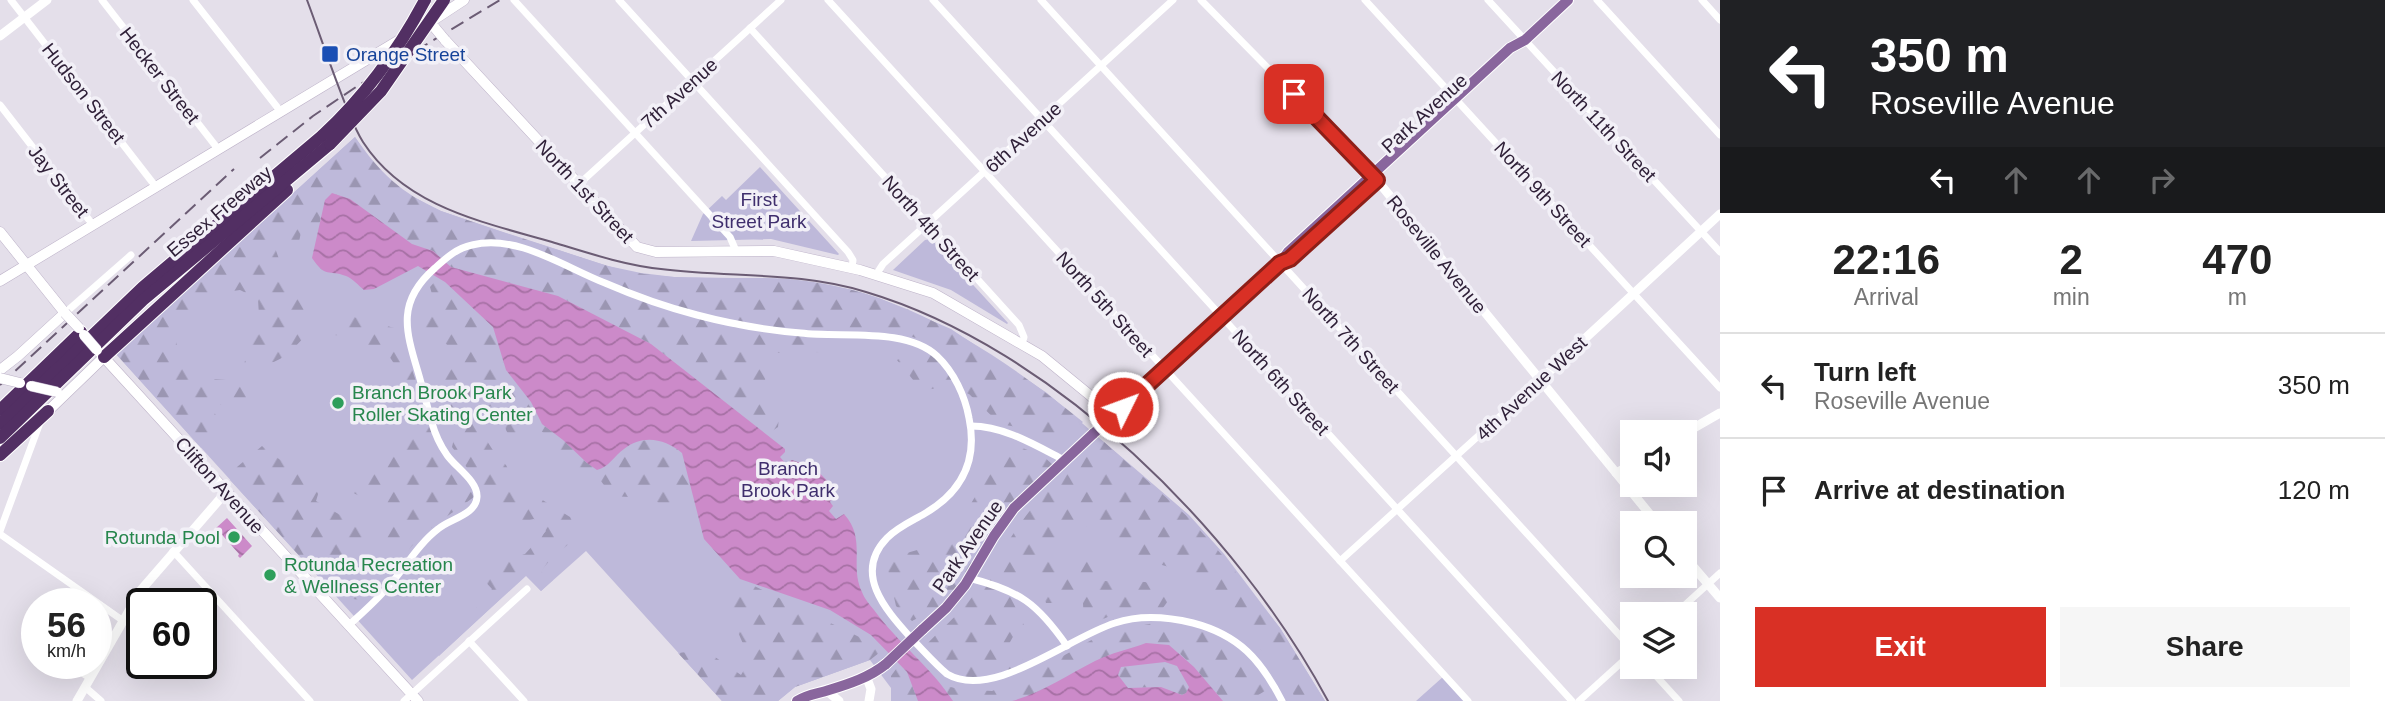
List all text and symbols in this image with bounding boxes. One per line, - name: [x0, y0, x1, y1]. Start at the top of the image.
- street label: Hecker Street: [116, 23, 204, 128]
- icon: left: [1755, 28, 1846, 119]
- text: 350 m: [1870, 28, 2009, 82]
- street label: Hudson Street: [38, 39, 130, 148]
- marker: Orange Street: [320, 44, 340, 64]
- place label: Orange Street: [346, 44, 466, 65]
- street label: 7th Avenue: [637, 54, 722, 133]
- pin: [1264, 64, 1324, 124]
- street label: North 11th Street: [1547, 67, 1661, 186]
- street label: Park Avenue: [1377, 70, 1471, 157]
- icon: arrive: [1275, 75, 1313, 113]
- text: Roseville Avenue: [1870, 85, 2115, 121]
- street label: 6th Avenue: [981, 98, 1066, 177]
- street label: North 1st Street: [532, 136, 638, 248]
- street label: North 9th Street: [1490, 137, 1596, 252]
- street label: Jay Street: [24, 141, 94, 222]
- street label: Essex Freeway: [163, 161, 276, 261]
- icon: left: [1924, 161, 1962, 199]
- icon: ahead: [1997, 161, 2035, 199]
- icon: ahead: [2070, 161, 2108, 199]
- icon: right: [2143, 161, 2181, 199]
- street label: North 4th Street: [878, 171, 984, 286]
- park label: First Street Park: [711, 189, 807, 232]
- street label: Roseville Avenue: [1383, 191, 1491, 317]
- text: 22:16: [1833, 236, 1940, 283]
- text: 2: [2059, 236, 2083, 283]
- text: 470: [2202, 236, 2272, 283]
- street label: North 5th Street: [1052, 247, 1158, 362]
- street label: North 7th Street: [1298, 283, 1404, 398]
- text: Arrival: [1854, 284, 1919, 310]
- text: min: [2053, 284, 2090, 310]
- text: m: [2228, 284, 2247, 310]
- street label: North 6th Street: [1228, 325, 1334, 440]
- street label: 4th Avenue West: [1472, 331, 1591, 445]
- text: Turn left: [1814, 357, 1916, 387]
- icon: left: [1755, 367, 1793, 405]
- position arrow: [1086, 370, 1160, 444]
- text: 350 m: [2278, 370, 2350, 400]
- place label: Branch Brook Park Roller Skating Center: [352, 382, 533, 425]
- text: Roseville Avenue: [1814, 388, 1990, 414]
- marker: Branch Brook Park Roller Skating Center: [330, 395, 346, 411]
- map controls: [1620, 420, 1697, 679]
- button: sound: [1620, 420, 1697, 497]
- street label: Clifton Avenue: [171, 433, 268, 538]
- park label: Branch Brook Park: [741, 458, 835, 501]
- icon: arrive: [1755, 472, 1793, 510]
- text: Arrive at destination: [1814, 475, 2065, 505]
- text: 120 m: [2278, 475, 2350, 505]
- street label: Park Avenue: [928, 496, 1007, 596]
- button: search: [1620, 511, 1697, 588]
- place label: Rotunda Pool: [105, 527, 220, 548]
- marker: Rotunda Pool: [226, 529, 242, 545]
- place label: Rotunda Recreation & Wellness Center: [284, 554, 453, 597]
- marker: Rotunda Recreation & Wellness Center: [262, 567, 278, 583]
- speed limit sign: 60: [126, 588, 217, 679]
- button: layers: [1620, 602, 1697, 679]
- text: 56: [47, 605, 86, 644]
- button: Exit: [1755, 607, 2046, 687]
- button: Share: [2060, 607, 2350, 687]
- text: km/h: [47, 641, 86, 661]

